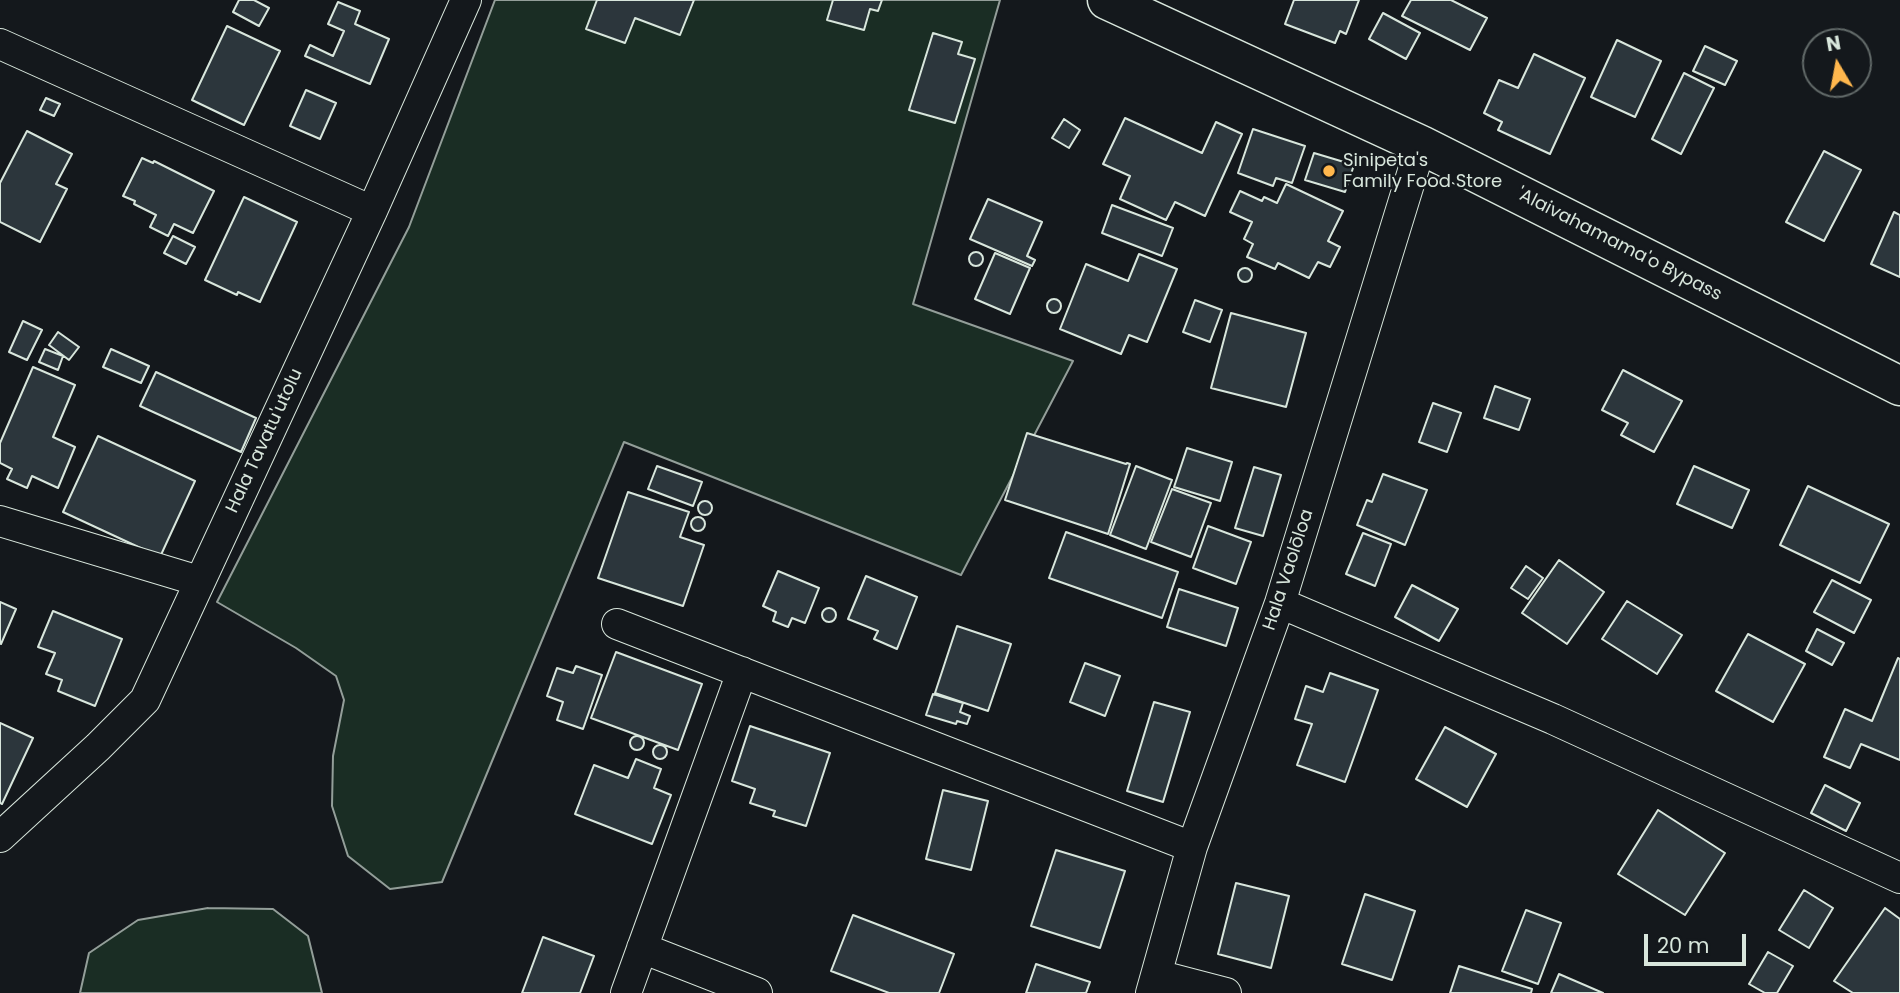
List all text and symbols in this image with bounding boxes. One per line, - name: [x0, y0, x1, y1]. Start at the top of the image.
- north arrow: [1802, 28, 1872, 98]
- text: N: [1824, 29, 1843, 58]
- place label: Sinipeta's Family Food Store: [1343, 150, 1502, 192]
- marker: Sinipeta's Family Food Store: [1321, 163, 1337, 179]
- street label: 'Alaivahamama'o Bypass: [1513, 184, 1725, 306]
- street label: Hala Tavatu'utolu: [222, 365, 308, 517]
- street label: Hala Vaolōloa: [1259, 507, 1319, 633]
- scale bar: [1648, 920, 1750, 964]
- text: 20 m: [1657, 931, 1710, 960]

